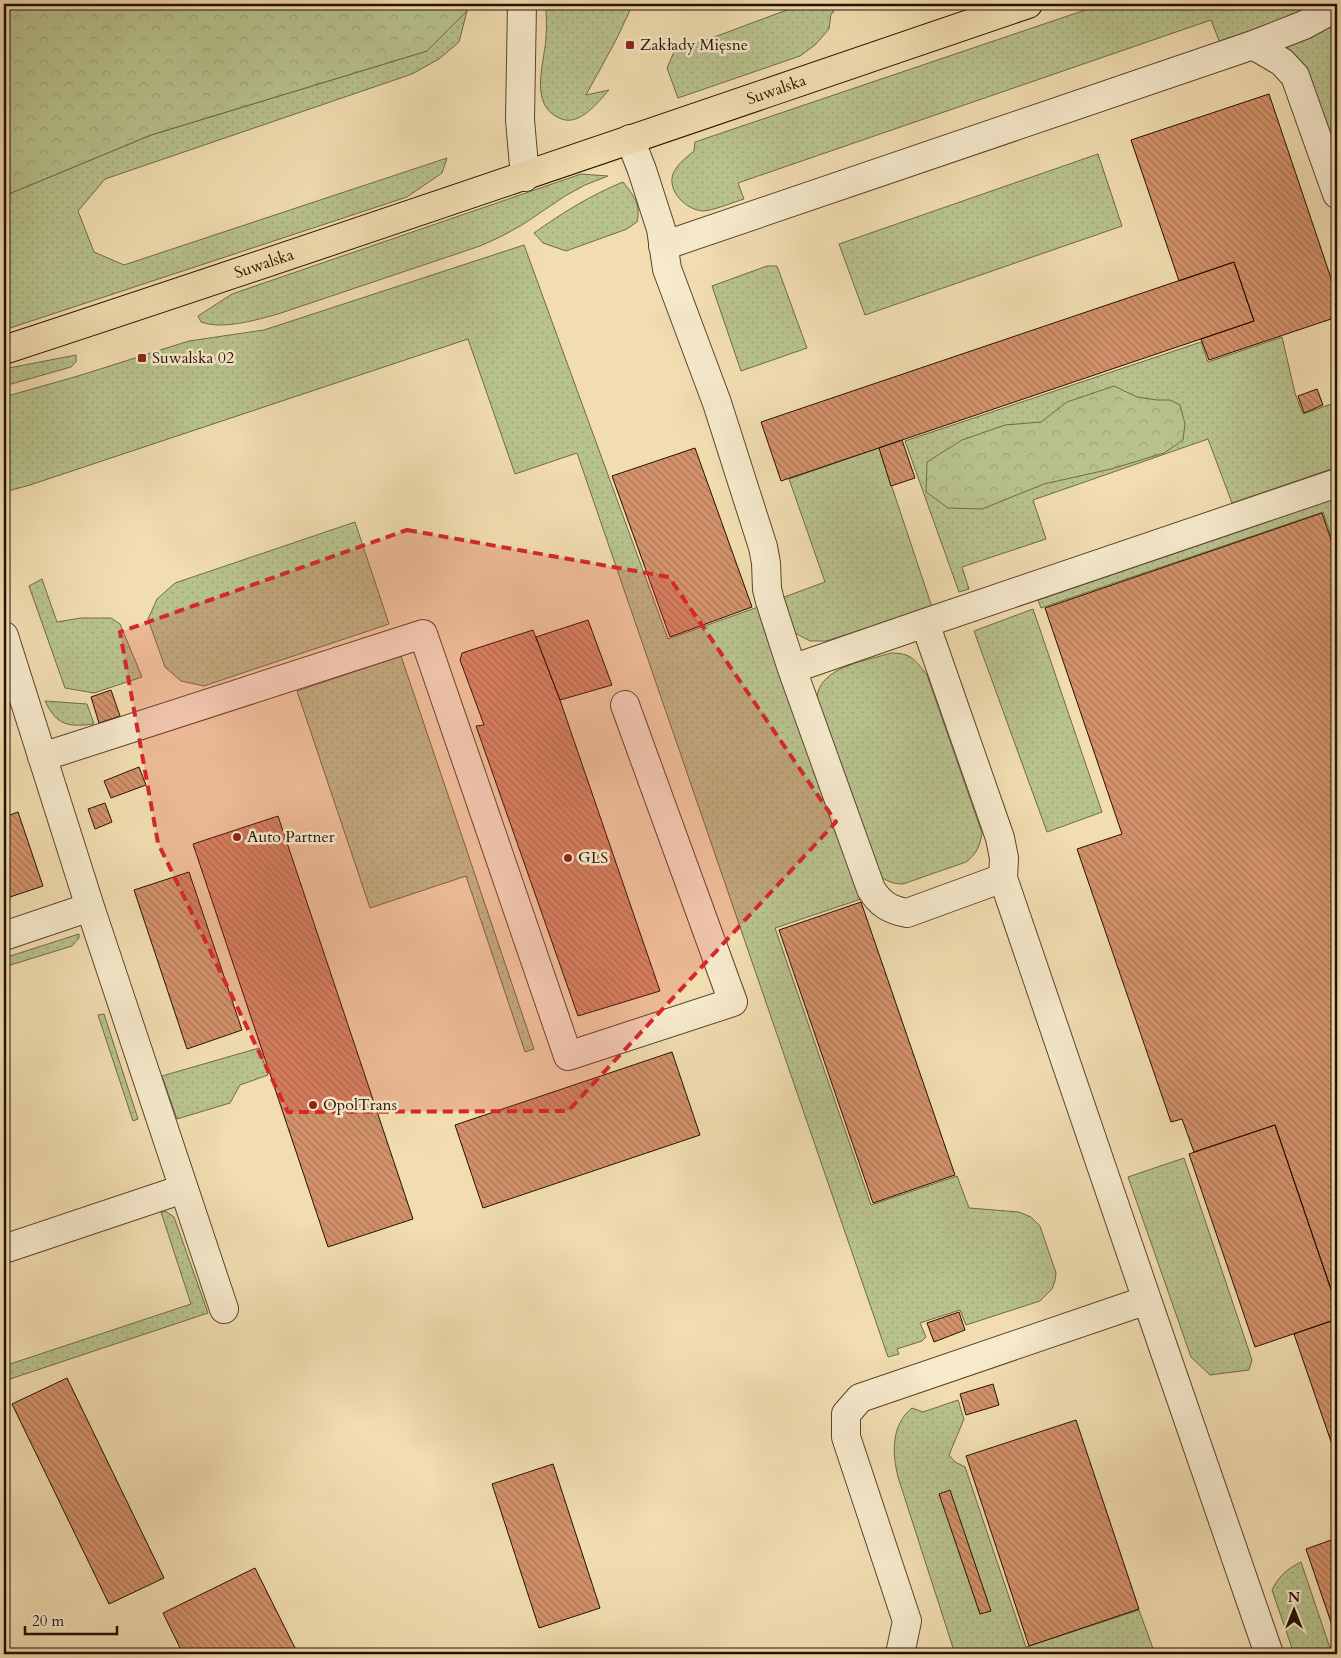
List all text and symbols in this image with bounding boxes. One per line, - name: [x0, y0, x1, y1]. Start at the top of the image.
- place label: Zakłady Mięsne: [640, 34, 748, 56]
- marker: Zakłady Mięsne: [624, 39, 636, 51]
- street label: Suwalska: [744, 69, 809, 110]
- street label: Suwalska: [231, 244, 297, 284]
- place label: Suwalska 02: [152, 347, 234, 369]
- marker: Suwalska 02: [136, 352, 148, 364]
- place label: Auto Partner: [247, 826, 335, 848]
- marker: Auto Partner: [231, 831, 243, 843]
- place label: GLS: [578, 847, 608, 869]
- marker: GLS: [562, 852, 574, 864]
- place label: OpolTrans: [323, 1094, 397, 1116]
- marker: OpolTrans: [307, 1099, 319, 1111]
- north arrow: [1268, 1586, 1318, 1636]
- text: N: [1288, 1588, 1300, 1607]
- scale bar: [25, 1603, 118, 1635]
- text: 20 m: [32, 1611, 64, 1631]

